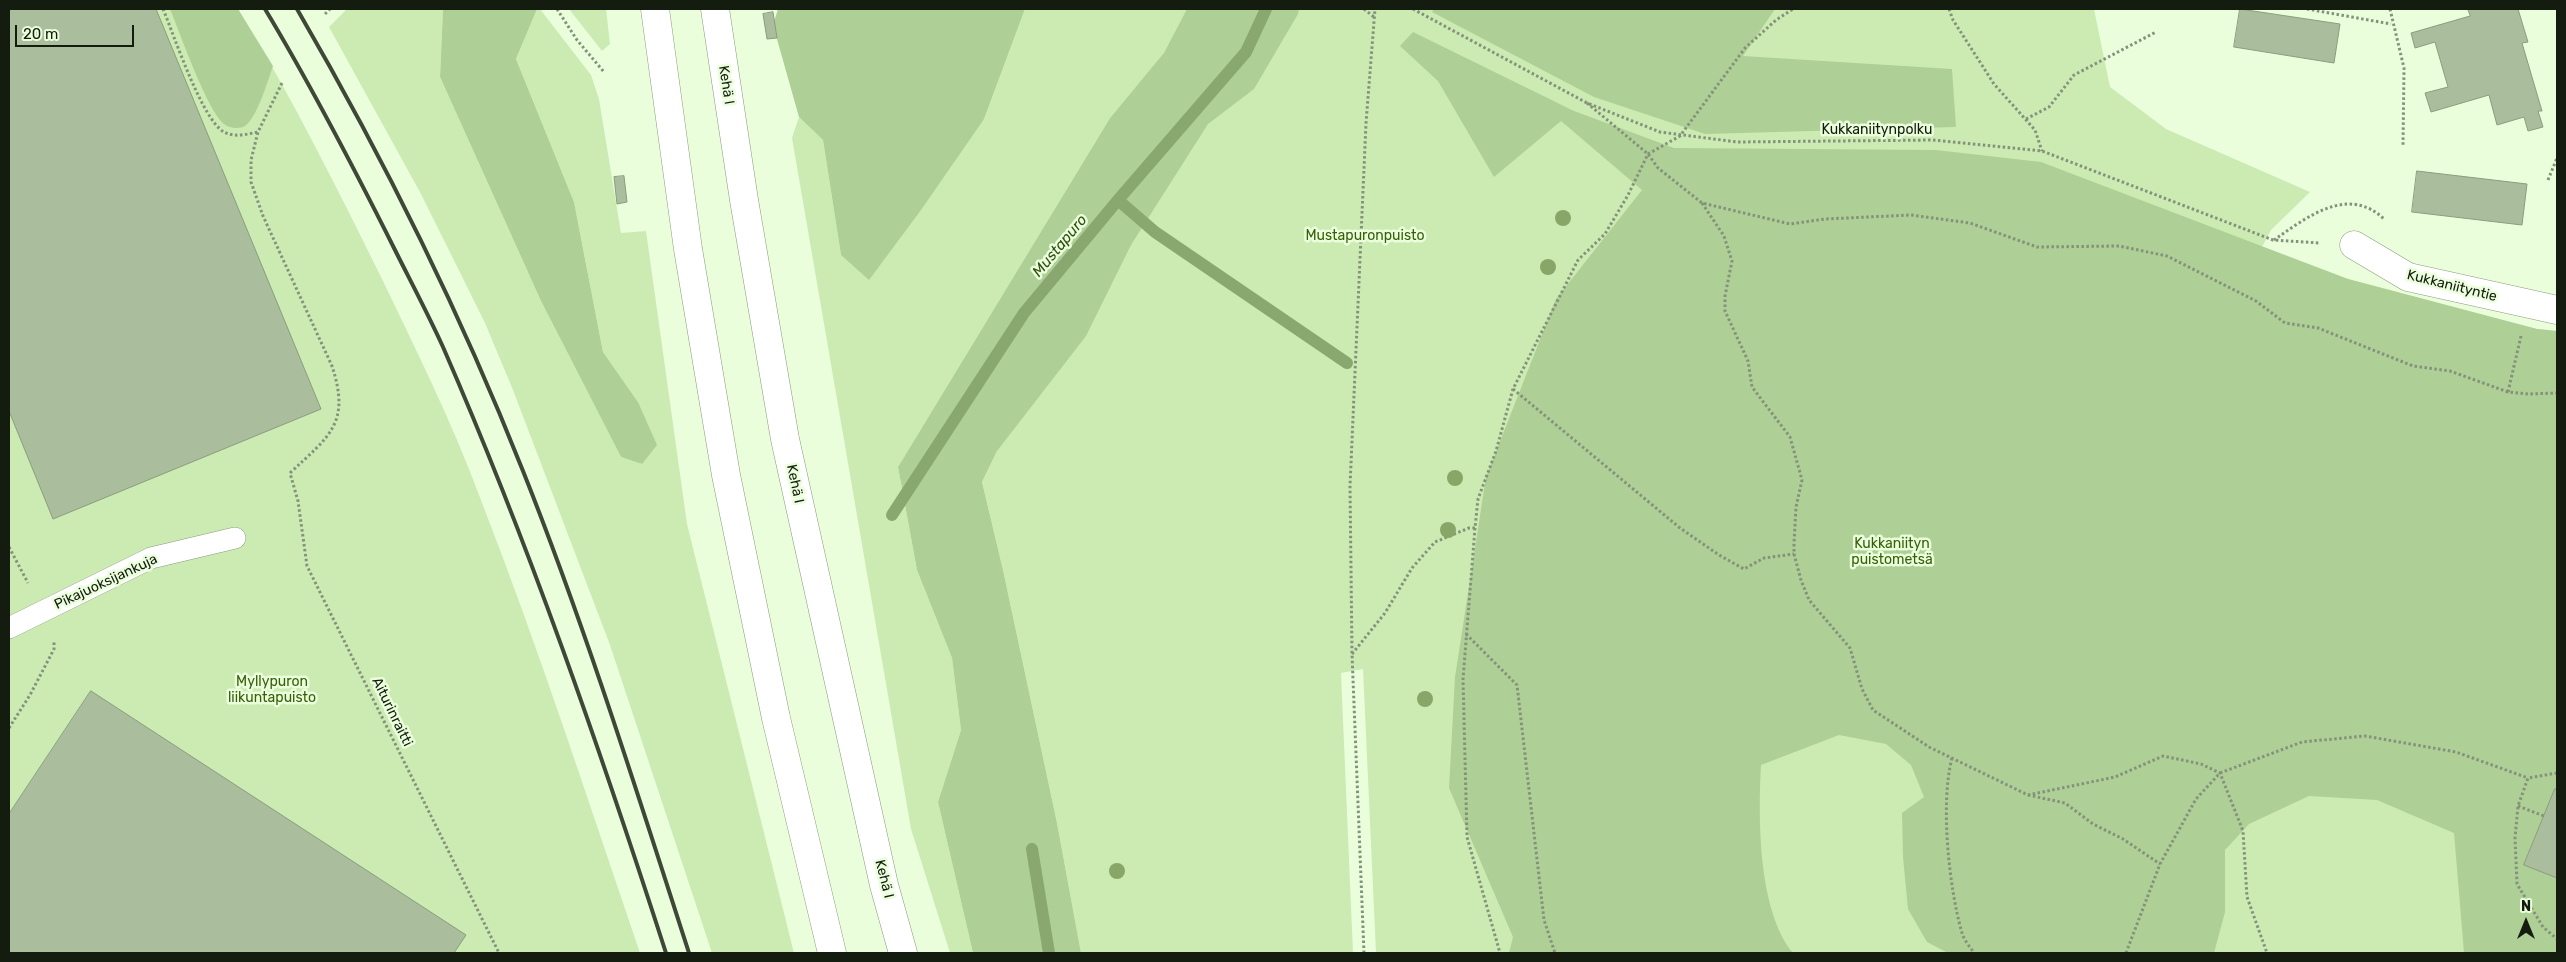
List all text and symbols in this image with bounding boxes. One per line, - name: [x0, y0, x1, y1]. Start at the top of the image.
- scale bar: [18, 15, 136, 47]
- text: 20 m: [23, 25, 58, 43]
- street label: Kehä I: [715, 64, 737, 106]
- street label: Kukkaniitynpolku: [1822, 122, 1932, 138]
- water label: Mustapuro: [1029, 211, 1091, 281]
- park label: Mustapuronpuisto: [1305, 228, 1425, 244]
- street label: Kukkaniityntie: [2405, 267, 2499, 305]
- street label: Kehä I: [783, 463, 807, 505]
- park label: Kukkaniityn puistometsä: [1851, 536, 1933, 568]
- street label: Pikajuoksijankuja: [52, 551, 160, 613]
- park label: Myllypuron liikuntapuisto: [228, 674, 316, 706]
- street label: Aiturinraitti: [368, 675, 416, 749]
- street label: Kehä I: [871, 858, 897, 900]
- north arrow: [2501, 897, 2551, 947]
- text: N: [2521, 898, 2531, 915]

